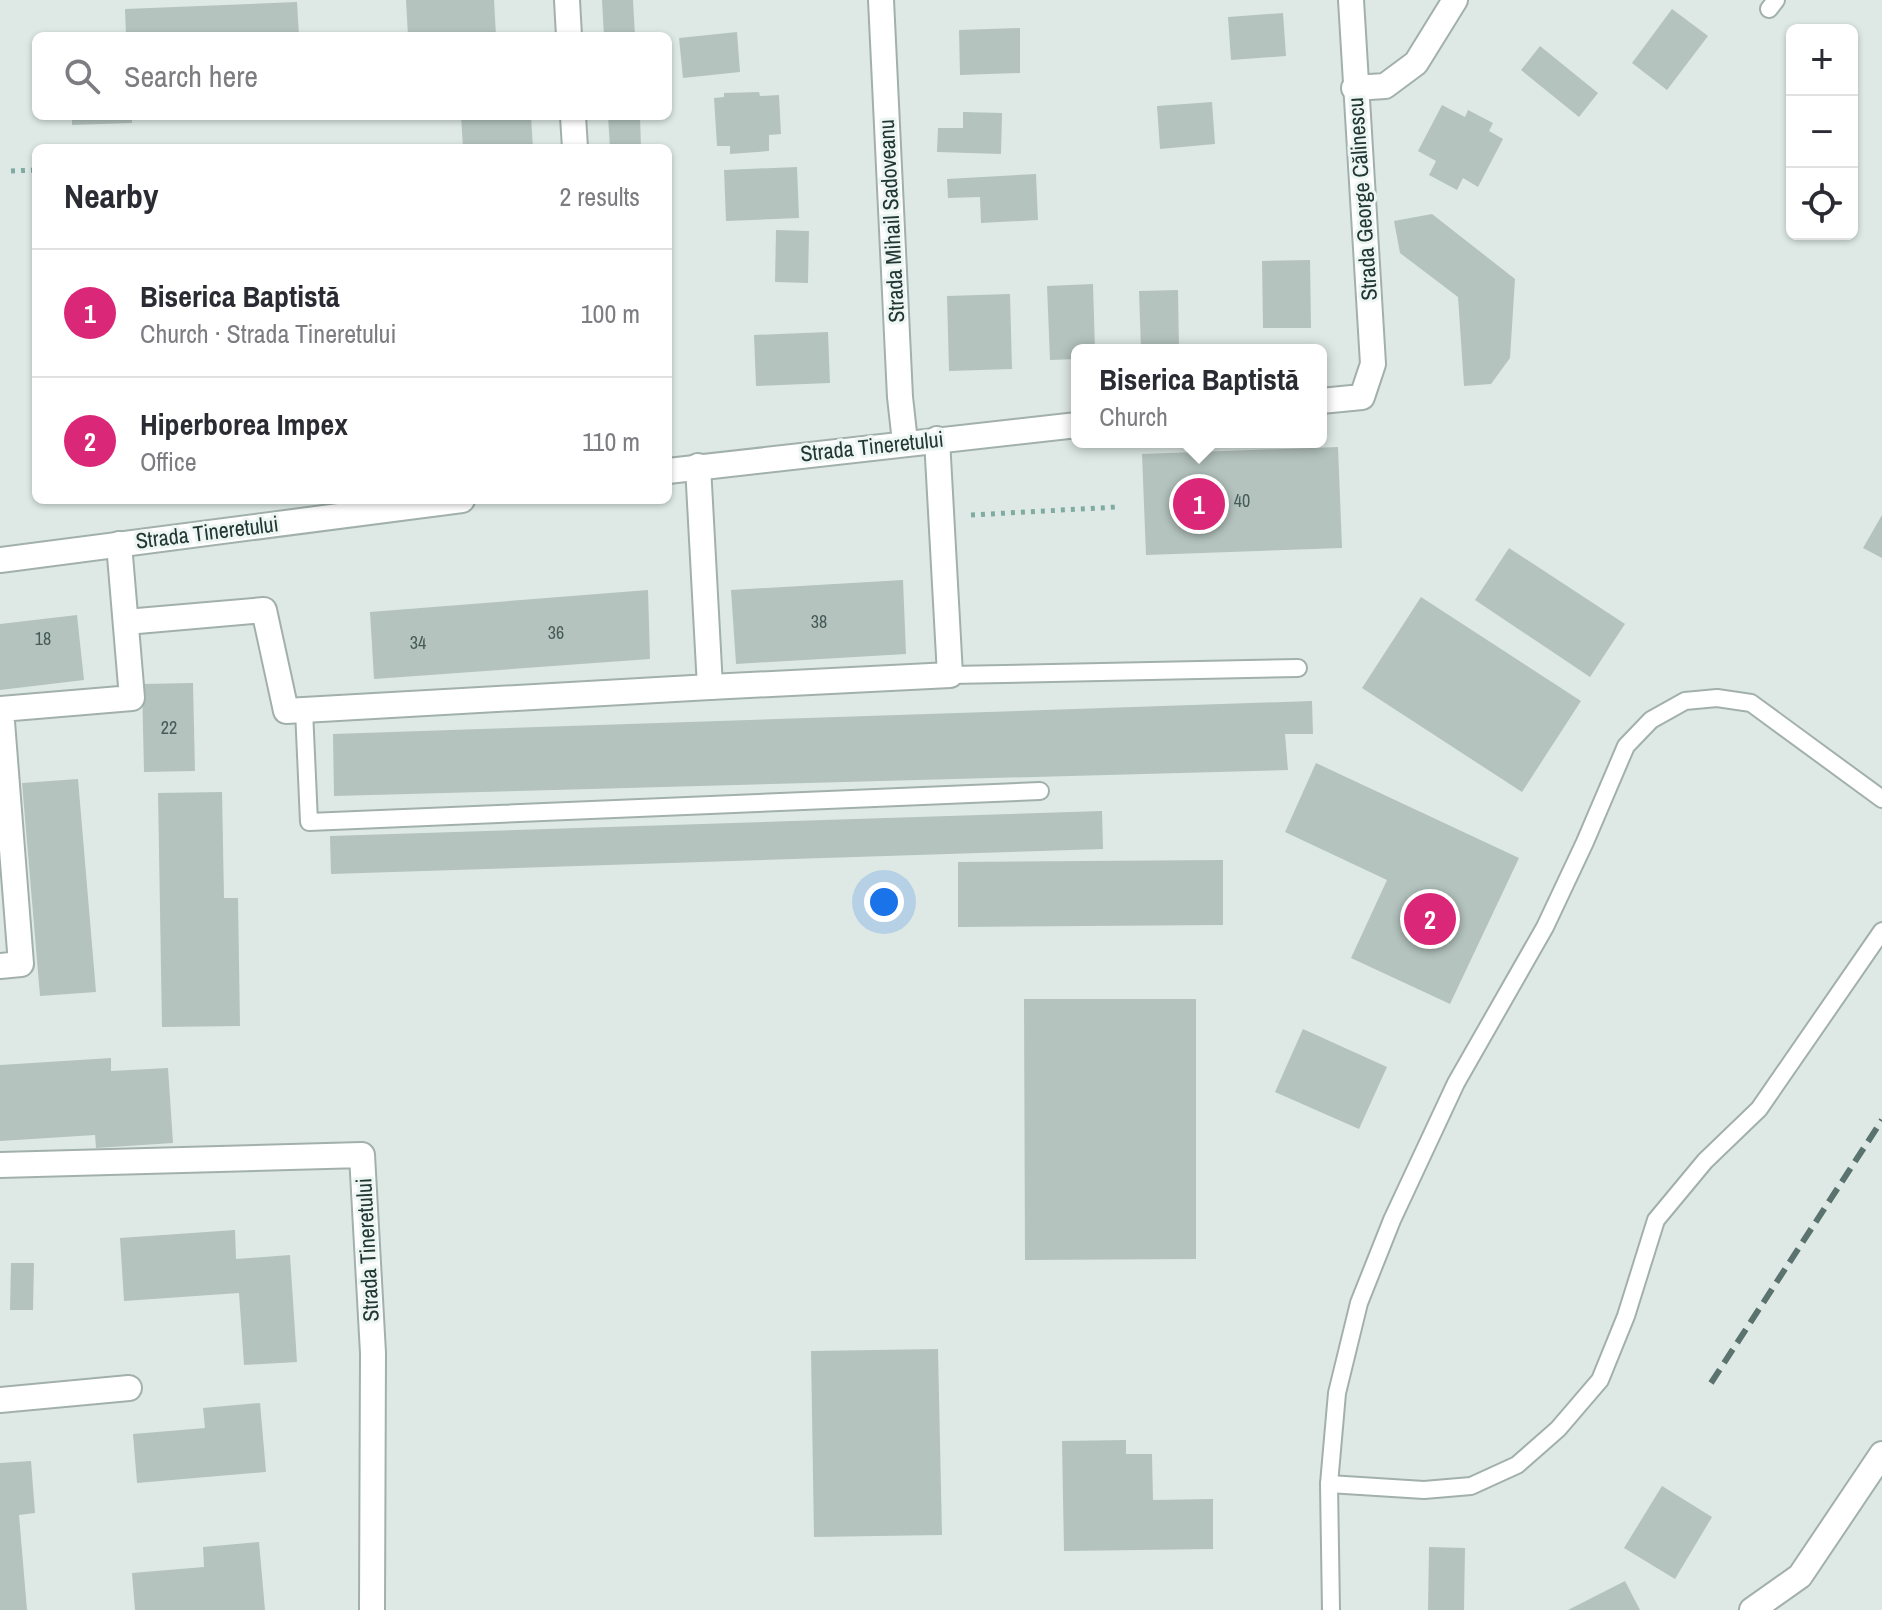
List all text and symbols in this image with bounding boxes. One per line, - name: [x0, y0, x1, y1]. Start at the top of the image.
- map controls: [1786, 24, 1858, 240]
- button: +: [1786, 24, 1858, 96]
- search box: [32, 32, 672, 120]
- icon: search: [60, 54, 104, 98]
- text: Search here: [124, 56, 258, 96]
- street label: Strada George Călinescu: [1340, 96, 1384, 302]
- button: −: [1786, 96, 1858, 168]
- street label: Strada Mihail Sadoveanu: [871, 119, 911, 323]
- button: locate: [1786, 168, 1858, 240]
- text: Nearby: [64, 173, 159, 219]
- text: 2 results: [559, 179, 640, 214]
- text: Biserica Baptistă: [140, 276, 340, 316]
- text: 1: [84, 296, 96, 331]
- text: 100 m: [581, 296, 640, 331]
- text: Church · Strada Tineretului: [140, 316, 396, 351]
- popup: [1071, 344, 1327, 448]
- text: Biserica Baptistă: [1099, 359, 1299, 399]
- text: Church: [1099, 399, 1168, 434]
- text: Hiperborea Impex: [140, 404, 348, 444]
- text: 2: [84, 424, 96, 459]
- text: 110 m: [582, 424, 640, 459]
- street label: Strada Tineretului: [799, 424, 945, 468]
- text: Office: [140, 444, 197, 479]
- pin: 1: [1173, 474, 1225, 534]
- house number: 40: [1234, 488, 1250, 513]
- street label: Strada Tineretului: [134, 508, 280, 556]
- house number: 38: [811, 609, 827, 634]
- house number: 36: [548, 620, 564, 645]
- house number: 18: [35, 626, 51, 651]
- house number: 34: [410, 630, 426, 655]
- house number: 22: [161, 715, 177, 740]
- your location: [864, 882, 904, 922]
- pin: 2: [1404, 889, 1456, 949]
- street label: Strada Tineretului: [348, 1177, 386, 1323]

